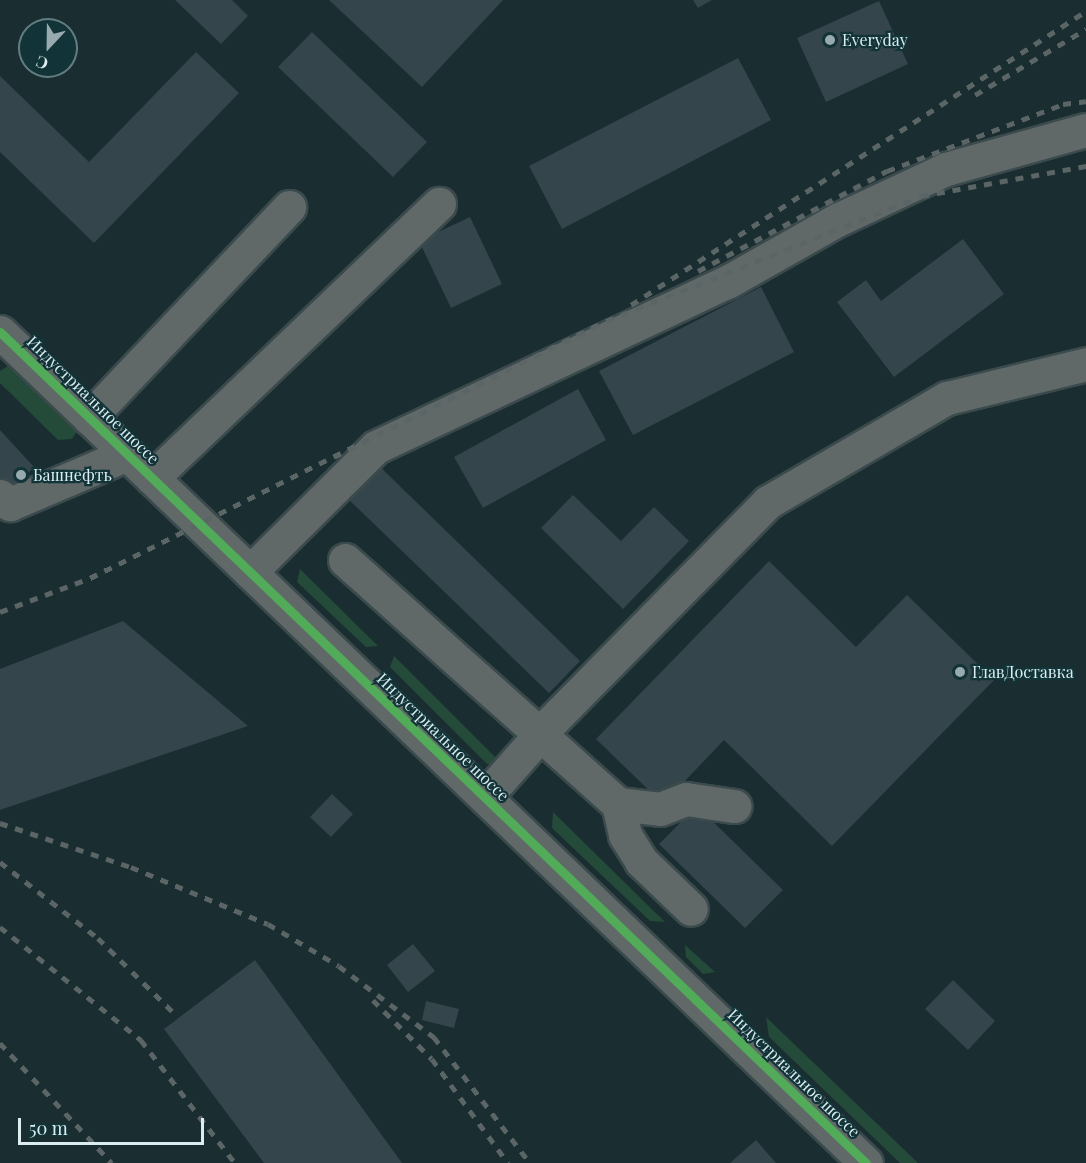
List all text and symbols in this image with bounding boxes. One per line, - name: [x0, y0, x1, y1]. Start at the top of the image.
- north arrow: [18, 18, 78, 78]
- place label: Everyday: [842, 30, 908, 50]
- marker: Everyday: [823, 33, 837, 47]
- text: С: [33, 51, 51, 75]
- street label: Индустриальное шоссе: [23, 332, 163, 468]
- place label: Башнефть: [33, 465, 112, 485]
- marker: Башнефть: [14, 468, 28, 482]
- place label: ГлавДоставка: [972, 662, 1074, 682]
- marker: ГлавДоставка: [953, 665, 967, 679]
- street label: Индустриальное шоссе: [373, 669, 513, 805]
- street label: Индустриальное шоссе: [724, 1005, 864, 1141]
- scale bar: [21, 1106, 207, 1144]
- text: 50 m: [29, 1116, 68, 1140]

